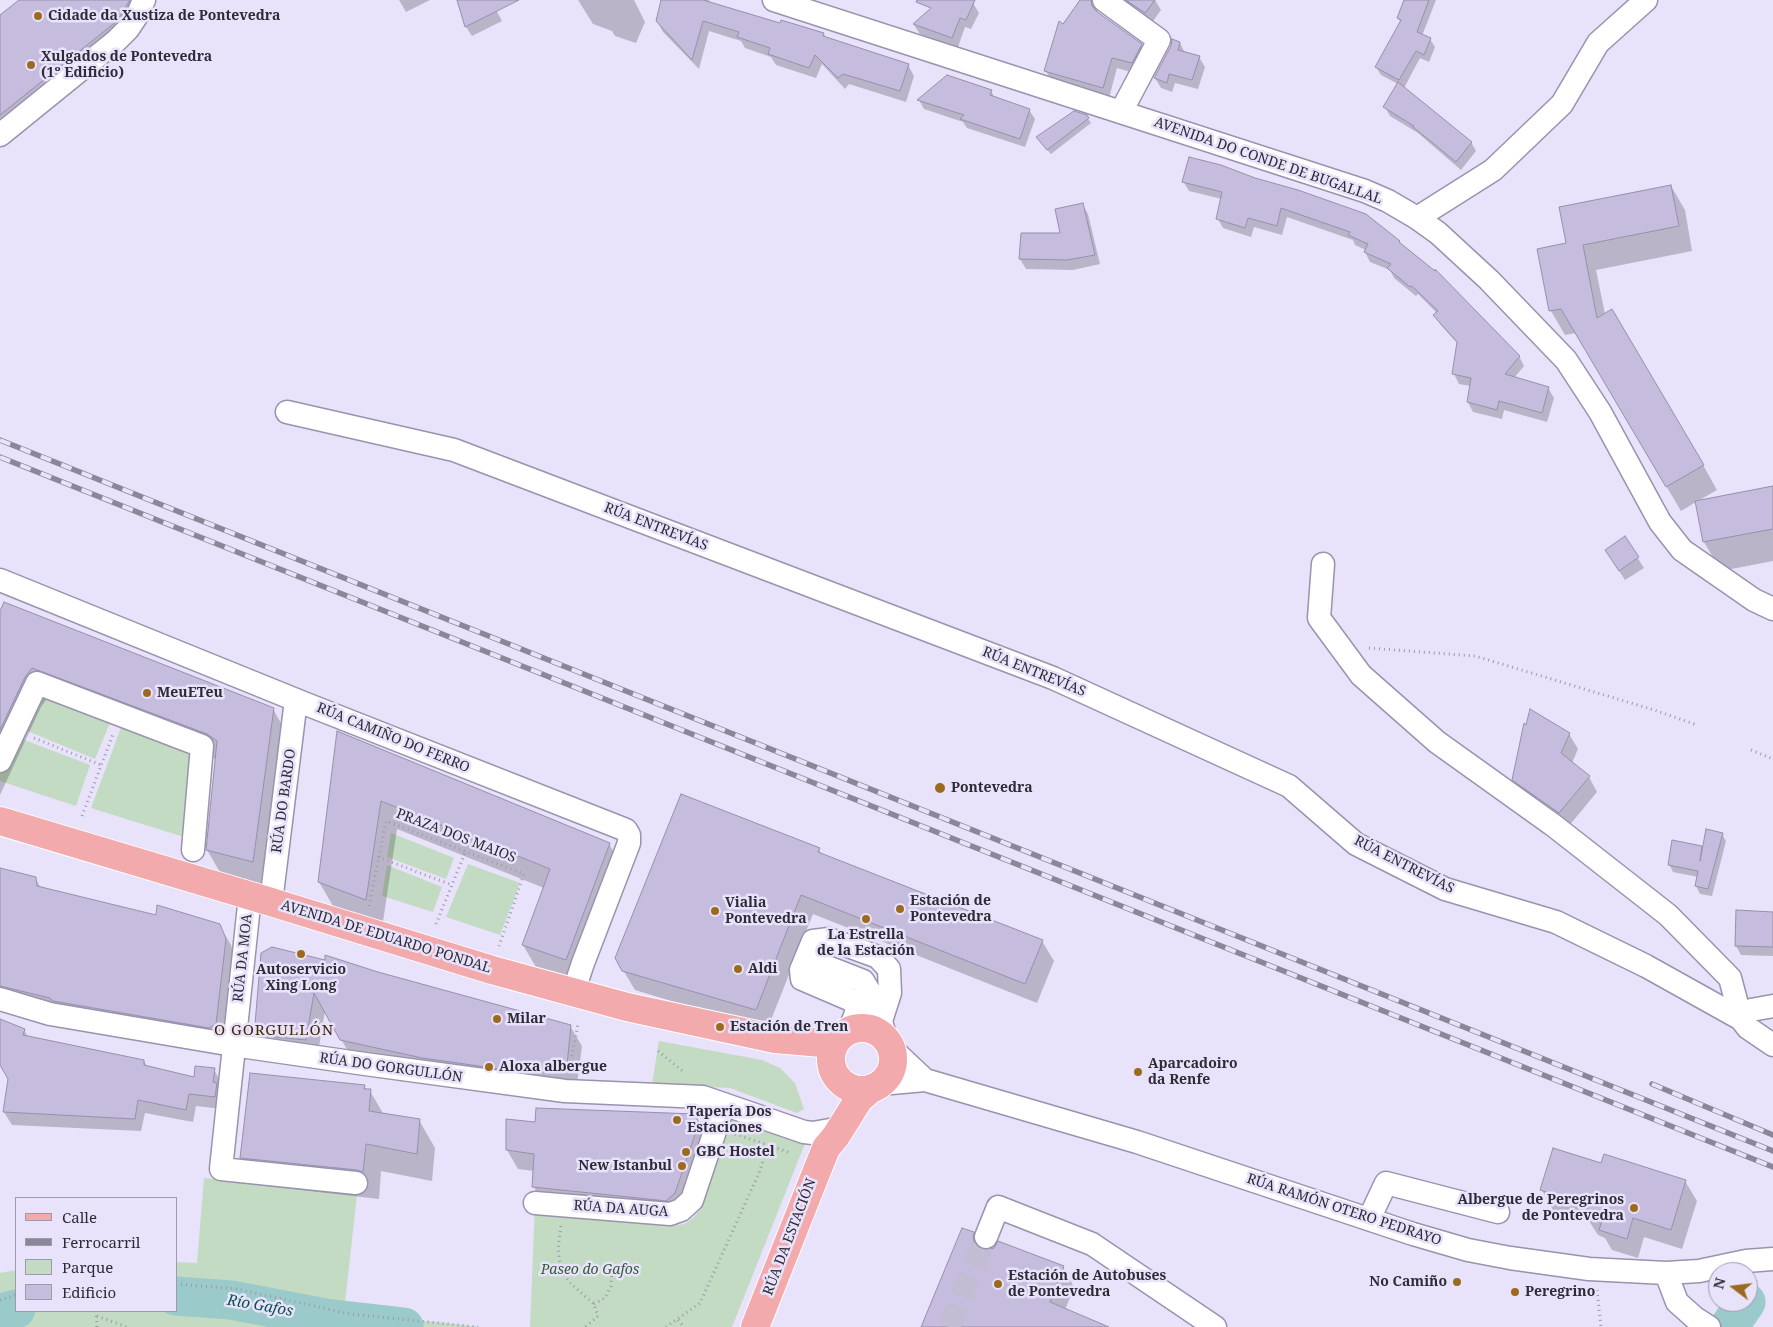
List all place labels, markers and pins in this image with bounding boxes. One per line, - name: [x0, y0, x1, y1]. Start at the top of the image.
- place label: Cidade da Xustiza de Pontevedra: [48, 8, 280, 24]
- marker: Cidade da Xustiza de Pontevedra: [32, 10, 44, 22]
- place label: Xulgados de Pontevedra (1º Edificio): [41, 49, 212, 82]
- marker: Xulgados de Pontevedra (1º Edificio): [25, 59, 37, 71]
- place label: MeuETeu: [157, 685, 223, 701]
- marker: MeuETeu: [141, 687, 153, 699]
- place label: Pontevedra: [951, 780, 1033, 796]
- marker: Pontevedra: [933, 781, 947, 795]
- place label: Estación de Pontevedra: [910, 893, 992, 926]
- place label: Vialia Pontevedra: [725, 895, 807, 928]
- marker: Estación de Pontevedra: [894, 903, 906, 915]
- marker: Vialia Pontevedra: [709, 905, 721, 917]
- marker: La Estrella de la Estación: [860, 913, 872, 925]
- place label: La Estrella de la Estación: [817, 927, 915, 960]
- marker: Autoservicio Xing Long: [295, 948, 307, 960]
- place label: Aldi: [748, 961, 777, 977]
- place label: Autoservicio Xing Long: [256, 962, 346, 994]
- marker: Aldi: [732, 963, 744, 975]
- place label: Milar: [507, 1011, 546, 1027]
- marker: Milar: [491, 1013, 503, 1025]
- place label: Estación de Tren: [730, 1019, 848, 1035]
- marker: Estación de Tren: [714, 1021, 726, 1033]
- place label: Aparcadoiro da Renfe: [1148, 1056, 1238, 1088]
- place label: Aloxa albergue: [499, 1059, 607, 1075]
- marker: Aloxa albergue: [483, 1061, 495, 1073]
- marker: Aparcadoiro da Renfe: [1132, 1066, 1144, 1078]
- place label: Tapería Dos Estaciones: [687, 1104, 772, 1136]
- marker: Tapería Dos Estaciones: [671, 1114, 683, 1126]
- place label: GBC Hostel: [696, 1144, 775, 1160]
- marker: GBC Hostel: [680, 1146, 692, 1158]
- place label: New Istanbul: [578, 1158, 672, 1174]
- marker: New Istanbul: [676, 1160, 688, 1172]
- place label: Albergue de Peregrinos de Pontevedra: [1458, 1192, 1624, 1224]
- marker: Albergue de Peregrinos de Pontevedra: [1628, 1202, 1640, 1214]
- place label: Estación de Autobuses de Pontevedra: [1008, 1268, 1166, 1300]
- place label: No Camiño: [1369, 1274, 1447, 1290]
- marker: No Camiño: [1451, 1276, 1463, 1288]
- marker: Estación de Autobuses de Pontevedra: [992, 1278, 1004, 1290]
- place label: Peregrino: [1525, 1284, 1595, 1300]
- marker: Peregrino: [1509, 1286, 1521, 1298]

